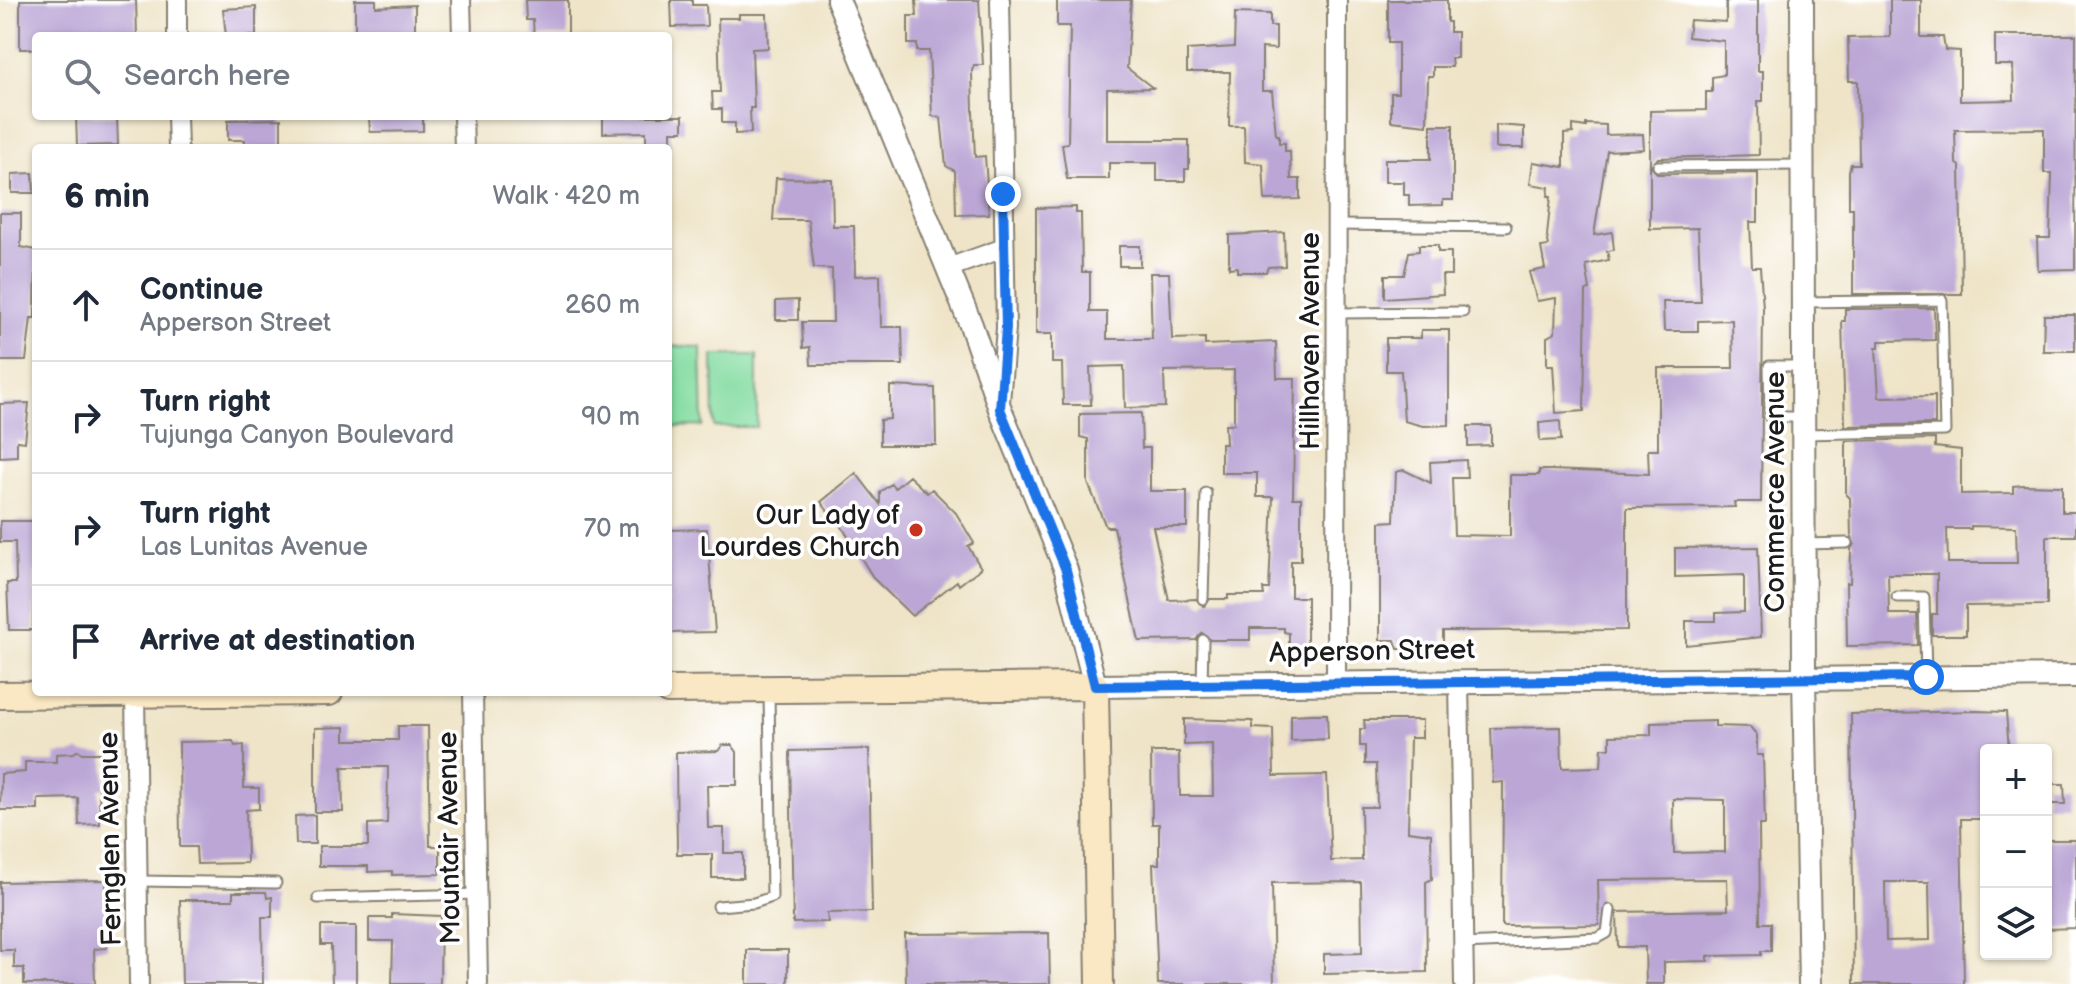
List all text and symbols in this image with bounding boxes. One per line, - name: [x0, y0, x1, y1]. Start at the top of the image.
- search box: [32, 32, 672, 120]
- icon: search: [60, 54, 104, 98]
- text: Search here: [124, 58, 290, 94]
- text: 6 min: [64, 176, 150, 217]
- route end: [985, 176, 1021, 212]
- text: Walk · 420 m: [493, 181, 640, 212]
- street label: Hillhaven Avenue: [1294, 232, 1327, 450]
- text: Continue: [140, 272, 263, 308]
- icon: ahead: [64, 283, 108, 327]
- text: 260 m: [565, 290, 640, 321]
- text: Apperson Street: [140, 308, 331, 339]
- street label: Commerce Avenue: [1759, 371, 1792, 613]
- text: Turn right: [140, 384, 271, 420]
- icon: right: [64, 395, 108, 439]
- text: 90 m: [581, 402, 640, 433]
- text: Tujunga Canyon Boulevard: [140, 420, 454, 451]
- text: Turn right: [140, 496, 271, 532]
- place label: Our Lady of Lourdes Church: [699, 499, 900, 564]
- icon: right: [64, 507, 108, 551]
- text: 70 m: [583, 514, 640, 545]
- marker: Our Lady of Lourdes Church: [907, 521, 925, 539]
- text: Las Lunitas Avenue: [140, 532, 368, 563]
- icon: arrive: [64, 619, 108, 663]
- text: Arrive at destination: [140, 623, 416, 659]
- street label: Apperson Street: [1269, 633, 1476, 670]
- route start: [1908, 659, 1944, 695]
- street label: Fernglen Avenue: [92, 731, 129, 946]
- street label: Mountair Avenue: [431, 731, 468, 945]
- map controls: [1980, 744, 2052, 960]
- button: +: [1980, 744, 2052, 816]
- button: −: [1980, 816, 2052, 888]
- button: layers: [1980, 888, 2052, 960]

